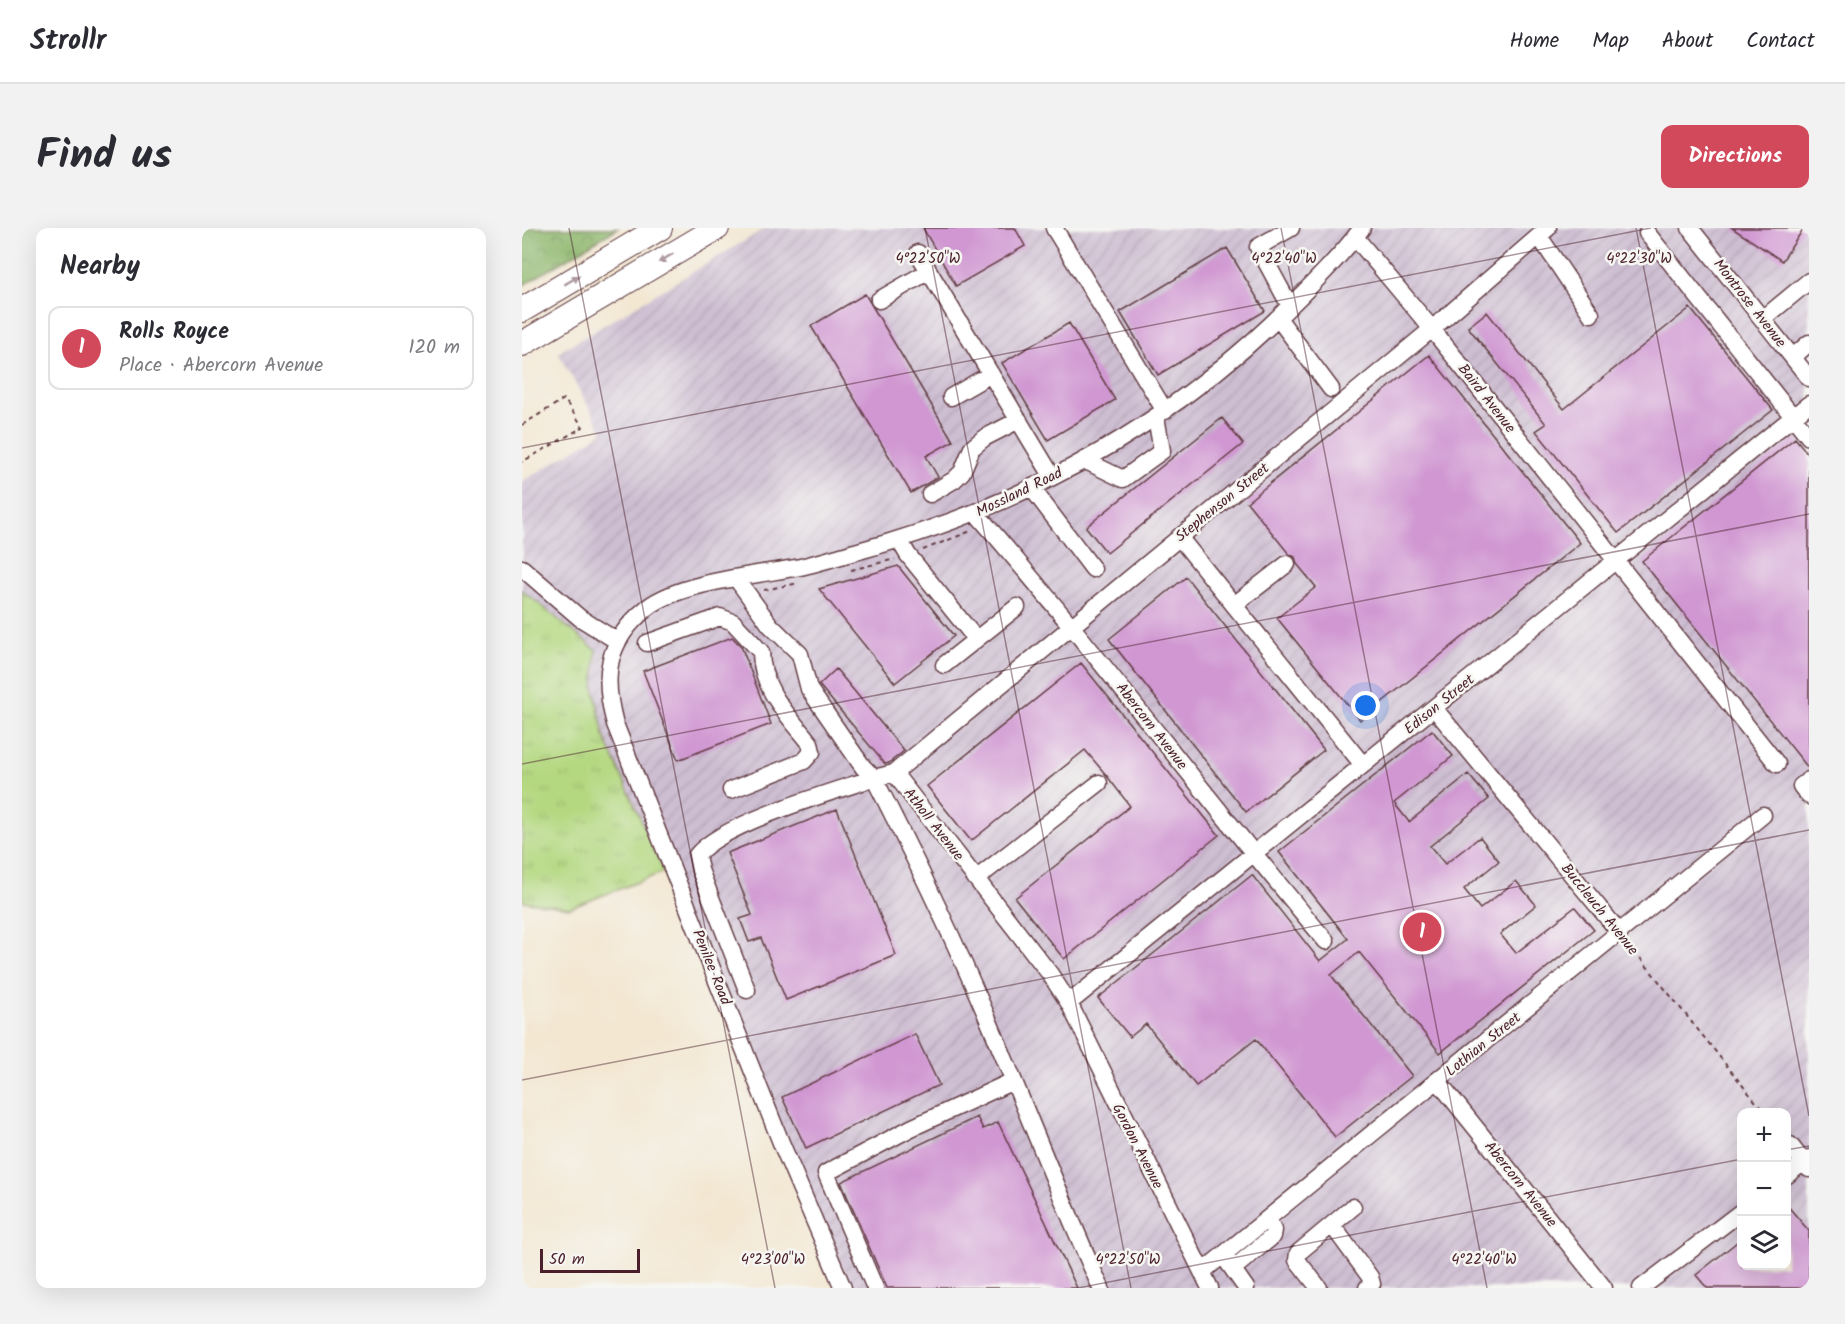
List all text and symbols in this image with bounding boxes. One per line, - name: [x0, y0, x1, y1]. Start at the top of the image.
- text: Strollr: [30, 19, 106, 64]
- text: Home: [1510, 25, 1559, 58]
- text: Map: [1592, 25, 1629, 58]
- text: About: [1662, 25, 1713, 58]
- text: Contact: [1746, 25, 1815, 58]
- text: Find us: [36, 123, 172, 190]
- button: Directions: [1661, 125, 1809, 188]
- text: Nearby: [60, 246, 140, 288]
- text: 4°22'50"W: [895, 247, 961, 271]
- text: 4°22'40"W: [1251, 247, 1317, 271]
- text: 4°22'30"W: [1606, 247, 1672, 271]
- one-way arrow: [657, 253, 674, 263]
- street label: Montrose Avenue: [1707, 254, 1792, 354]
- one-way arrow: [564, 274, 580, 285]
- text: Rolls Royce: [119, 315, 229, 350]
- text: 1: [78, 332, 85, 364]
- text: 120 m: [408, 332, 460, 364]
- text: Place · Abercorn Avenue: [119, 350, 323, 382]
- street label: Baird Avenue: [1451, 359, 1521, 439]
- street label: Stephenson Street: [1170, 457, 1275, 549]
- street label: Mossland Road: [972, 461, 1067, 524]
- street label: Edison Street: [1399, 669, 1480, 741]
- street label: Abercorn Avenue: [1109, 678, 1193, 776]
- your location: [1351, 691, 1380, 720]
- street label: Atholl Avenue: [897, 783, 970, 867]
- street label: Buccleuch Avenue: [1554, 858, 1644, 961]
- pin: 1: [1402, 910, 1442, 954]
- street label: Penilee Road: [685, 926, 737, 1009]
- street label: Lothian Street: [1441, 1007, 1527, 1083]
- street label: Gordon Avenue: [1105, 1099, 1169, 1194]
- map controls: [1737, 1108, 1791, 1270]
- button: +: [1737, 1108, 1791, 1162]
- street label: Abercorn Avenue: [1478, 1136, 1563, 1233]
- button: −: [1737, 1162, 1791, 1216]
- button: layers: [1737, 1216, 1791, 1270]
- scale bar: [540, 1246, 640, 1274]
- text: 50 m: [549, 1247, 585, 1272]
- text: 4°23'00"W: [741, 1248, 806, 1272]
- text: 4°22'50"W: [1095, 1248, 1161, 1272]
- text: 4°22'40"W: [1451, 1248, 1517, 1272]

